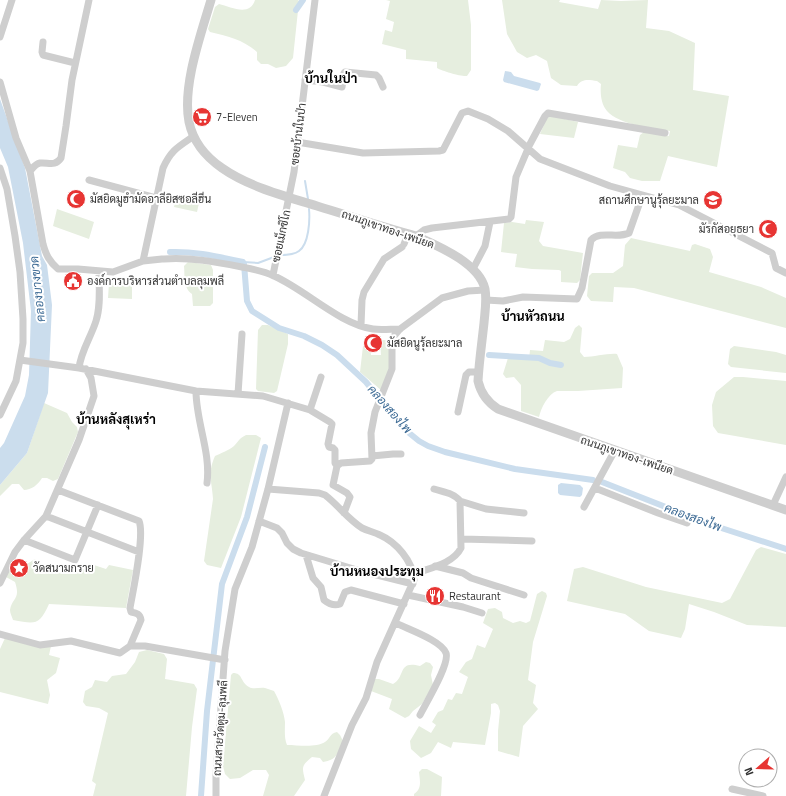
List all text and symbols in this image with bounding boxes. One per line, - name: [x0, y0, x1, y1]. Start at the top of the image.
- district label: บ้านในป่า: [305, 68, 357, 88]
- street label: ซอยบ้านในป่า: [286, 102, 310, 166]
- supermarket icon: 7-Eleven: [191, 106, 213, 128]
- place label: 7-Eleven: [216, 109, 258, 125]
- mosque icon: มัสยิดมูฮำมัดอาลียิสซอลีฮีน: [65, 188, 87, 210]
- school or university icon: สถานศึกษานูรุ้ลยะมาล: [702, 189, 724, 211]
- place label: มัสยิดมูฮำมัดอาลียิสซอลีฮีน: [90, 191, 211, 207]
- place label: สถานศึกษานูรุ้ลยะมาล: [599, 192, 699, 209]
- street label: ถนนภูเขาทอง-เพนียด: [339, 206, 437, 252]
- street label: ซอยเม็กซิโก: [267, 208, 294, 264]
- mosque icon: มัรกัสอยุธยา: [757, 218, 779, 240]
- place label: มัรกัสอยุธยา: [699, 221, 754, 238]
- water label: คลองบางขวด: [24, 255, 50, 323]
- public building icon: องค์การบริหารส่วนตำบลลุมพลี: [62, 270, 84, 292]
- place label: องค์การบริหารส่วนตำบลลุมพลี: [87, 273, 224, 290]
- district label: บ้านหัวถนน: [501, 306, 565, 326]
- mosque icon: มัสยิดนูรุ้ลยะมาล: [362, 332, 384, 354]
- place label: มัสยิดนูรุ้ลยะมาล: [387, 335, 462, 352]
- water label: คลองสองไพ: [363, 380, 417, 438]
- district label: บ้านหลังสุเหร่า: [76, 409, 156, 430]
- street label: ถนนภูเขาทอง-เพนียด: [578, 432, 676, 478]
- water label: คลองสองไพ: [662, 498, 725, 536]
- place icon: วัดสนามกราย: [8, 557, 30, 579]
- place label: วัดสนามกราย: [33, 560, 94, 576]
- district label: บ้านหนองประทุม: [330, 561, 424, 582]
- restaurant icon: Restaurant: [424, 585, 446, 607]
- place label: Restaurant: [449, 588, 501, 604]
- street label: ถนนสายวัดตูม-ลุมพลี: [209, 679, 232, 777]
- north arrow: [738, 748, 778, 788]
- text: N: [740, 765, 757, 778]

